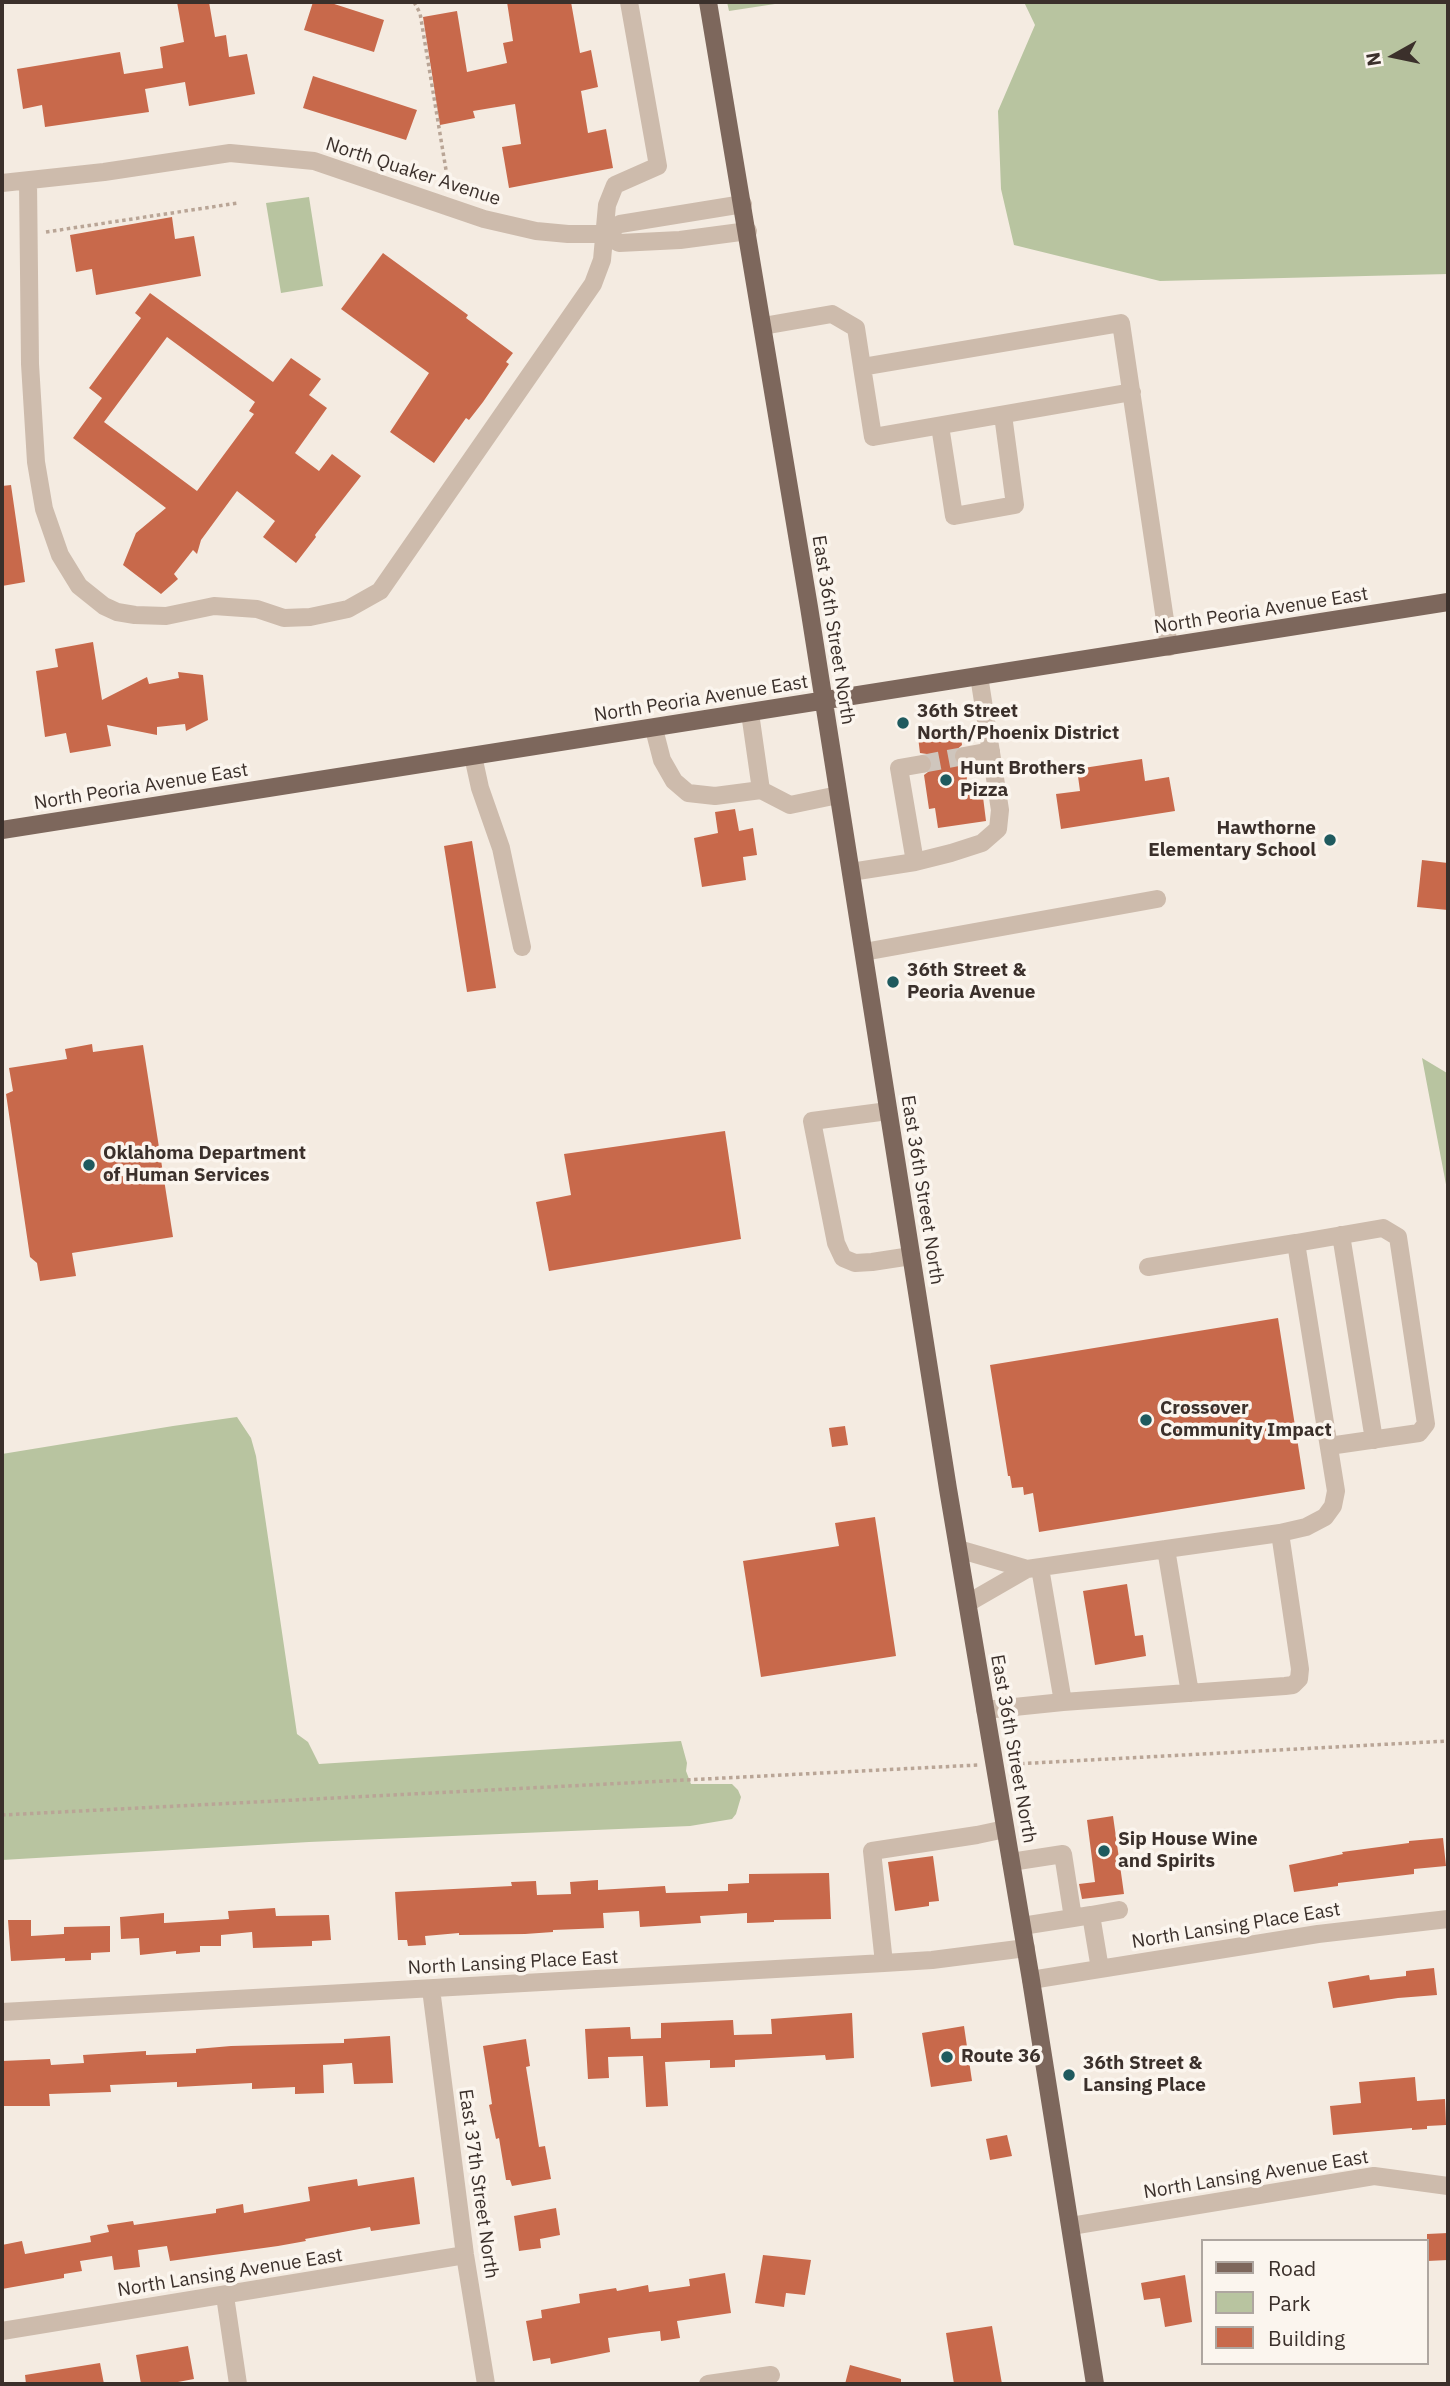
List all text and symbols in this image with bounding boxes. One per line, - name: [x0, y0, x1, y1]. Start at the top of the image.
- north arrow: [1359, 21, 1429, 91]
- text: N: [1360, 51, 1386, 68]
- street label: North Quaker Avenue: [323, 133, 503, 211]
- street label: East 36th Street North: [807, 534, 859, 726]
- street label: North Peoria Avenue East: [1152, 583, 1370, 639]
- street label: North Peoria Avenue East: [592, 671, 810, 727]
- place label: 36th Street North/Phoenix District: [917, 701, 1119, 745]
- marker: 36th Street North/Phoenix District: [895, 715, 911, 731]
- place label: Hunt Brothers Pizza: [960, 758, 1086, 802]
- street label: North Peoria Avenue East: [32, 759, 250, 815]
- marker: Hunt Brothers Pizza: [938, 772, 954, 788]
- place label: Hawthorne Elementary School: [1148, 818, 1316, 862]
- marker: Hawthorne Elementary School: [1322, 832, 1338, 848]
- place label: 36th Street & Peoria Avenue: [907, 960, 1035, 1004]
- marker: 36th Street & Peoria Avenue: [885, 974, 901, 990]
- street label: East 36th Street North: [896, 1094, 948, 1286]
- place label: Oklahoma Department of Human Services: [103, 1143, 306, 1187]
- marker: Oklahoma Department of Human Services: [81, 1157, 97, 1173]
- place label: Crossover Community Impact: [1160, 1398, 1332, 1442]
- marker: Crossover Community Impact: [1138, 1412, 1154, 1428]
- street label: East 36th Street North: [985, 1653, 1041, 1845]
- place label: Sip House Wine and Spirits: [1118, 1829, 1258, 1873]
- marker: Sip House Wine and Spirits: [1096, 1843, 1112, 1859]
- street label: North Lansing Place East: [1130, 1898, 1342, 1954]
- street label: North Lansing Place East: [407, 1946, 619, 1980]
- place label: Route 36: [961, 2046, 1041, 2068]
- marker: Route 36: [939, 2049, 955, 2065]
- place label: 36th Street & Lansing Place: [1083, 2053, 1206, 2097]
- marker: 36th Street & Lansing Place: [1061, 2067, 1077, 2083]
- street label: East 37th Street North: [453, 2088, 503, 2280]
- street label: North Lansing Avenue East: [1142, 2146, 1370, 2204]
- legend: [1202, 2239, 1429, 2365]
- street label: North Lansing Avenue East: [116, 2244, 344, 2302]
- text: Road: [1268, 2254, 1316, 2282]
- text: Park: [1268, 2289, 1311, 2317]
- text: Building: [1268, 2324, 1345, 2352]

